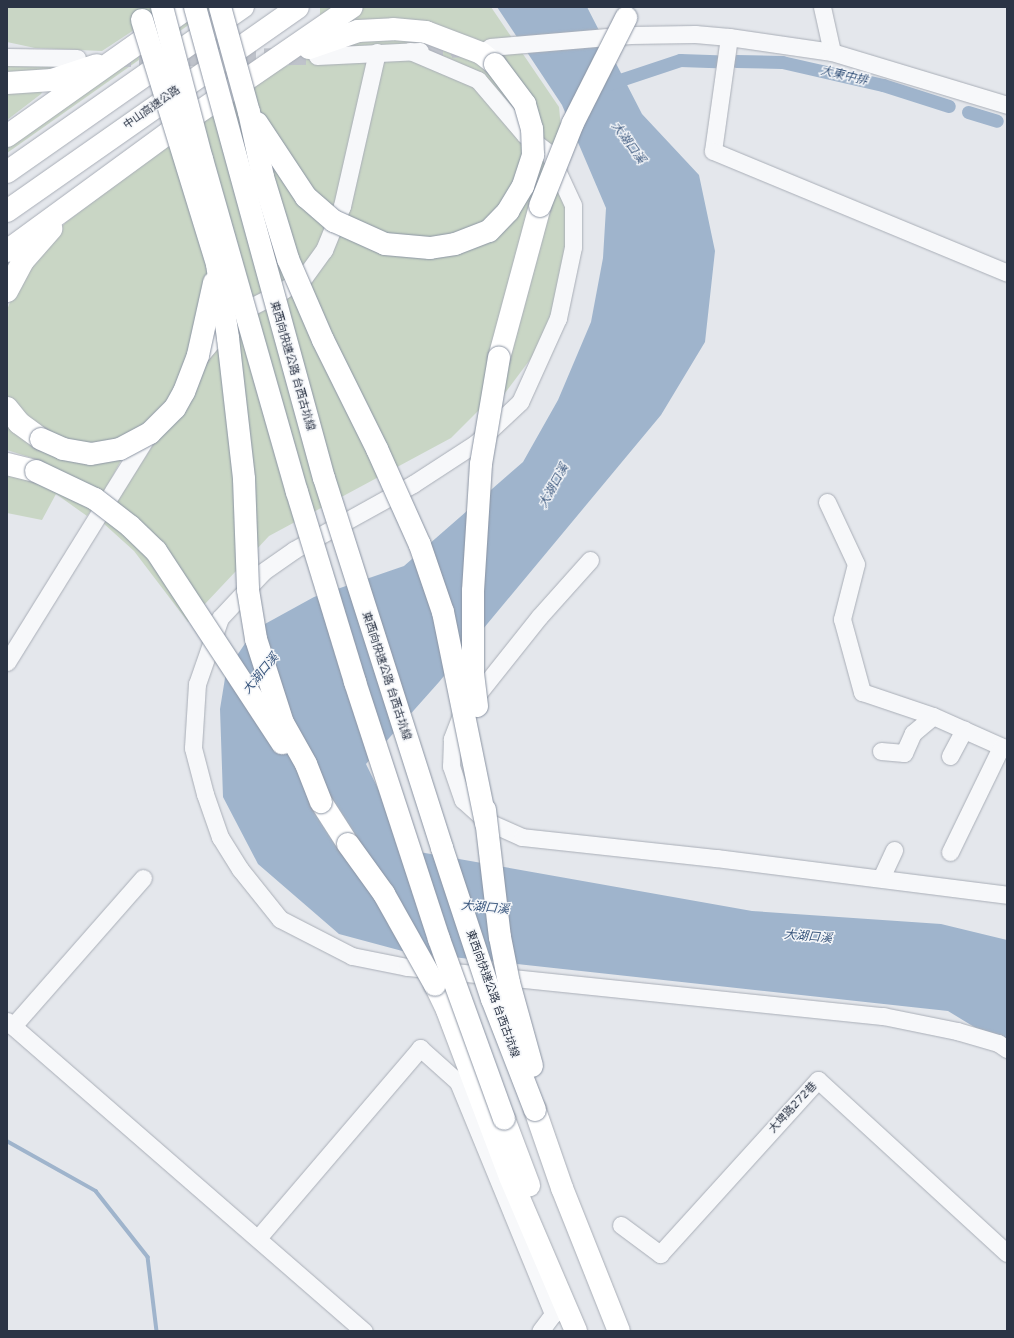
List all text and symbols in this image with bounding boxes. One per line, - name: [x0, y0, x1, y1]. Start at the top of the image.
- water label: 大東中排: [819, 64, 869, 88]
- street label: 中山高速公路: [121, 84, 183, 132]
- water label: 大湖口溪: [608, 119, 648, 167]
- street label: 東西向快速公路 台西古坑線: [267, 299, 317, 433]
- water label: 大湖口溪: [536, 462, 572, 510]
- street label: 東西向快速公路 台西古坑線: [359, 610, 413, 742]
- water label: 大湖口溪: [240, 651, 282, 697]
- water label: 大湖口溪: [460, 899, 510, 917]
- street label: 東西向快速公路 台西古坑線: [463, 928, 521, 1060]
- water label: 大湖口溪: [783, 928, 833, 946]
- street label: 大埤路272巷: [766, 1080, 820, 1136]

